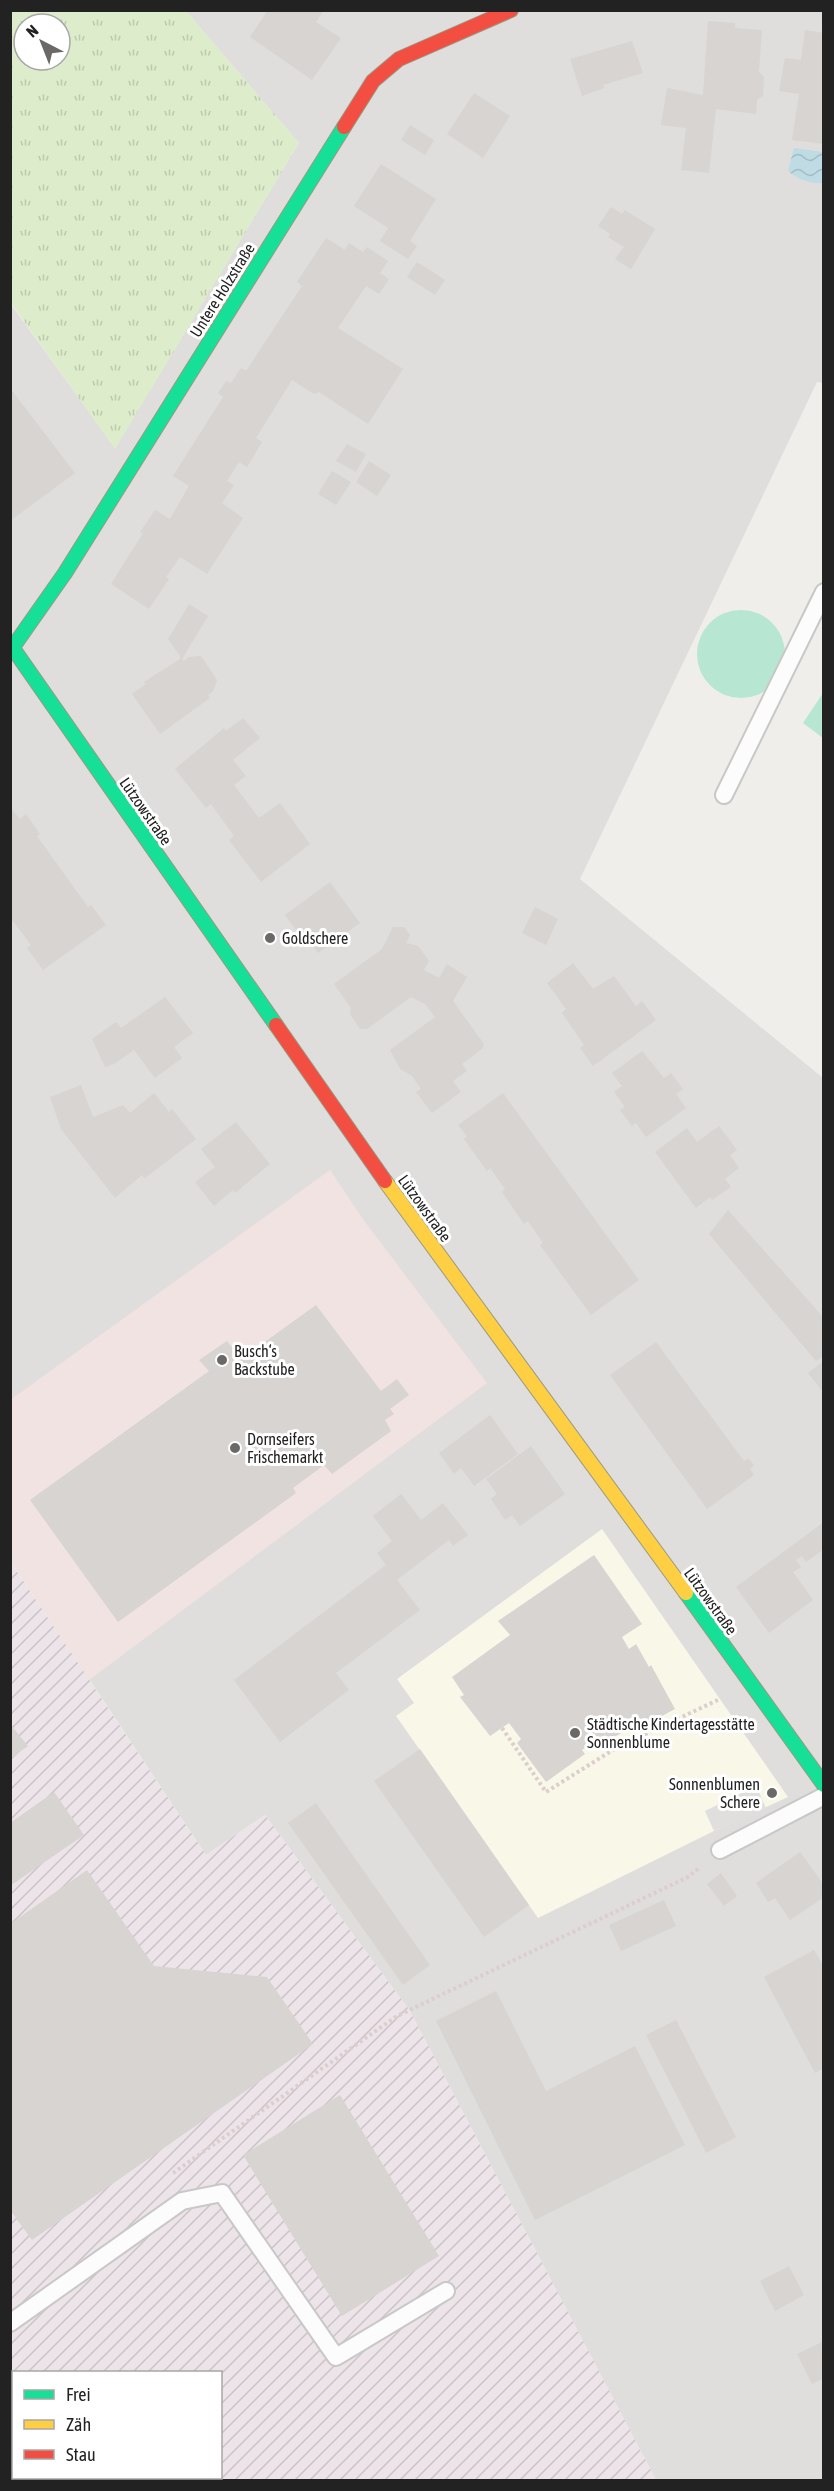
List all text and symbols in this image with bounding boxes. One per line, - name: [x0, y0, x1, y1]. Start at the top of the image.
- north arrow: [12, 12, 72, 72]
- text: N: [22, 21, 41, 41]
- street label: Untere Holzstraße: [186, 240, 258, 340]
- street label: Lützowstraße: [116, 774, 176, 848]
- place label: Goldschere: [282, 929, 348, 947]
- marker: Goldschere: [263, 931, 277, 945]
- street label: Lützowstraße: [395, 1171, 455, 1245]
- place label: Busch‘s Backstube: [234, 1342, 295, 1378]
- marker: Busch‘s Backstube: [215, 1353, 229, 1367]
- place label: Dornseifers Frischemarkt: [247, 1430, 324, 1466]
- marker: Dornseifers Frischemarkt: [228, 1441, 242, 1455]
- street label: Lützowstraße: [681, 1564, 741, 1638]
- place label: Städtische Kindertagesstätte Sonnenblume: [587, 1715, 755, 1751]
- marker: Städtische Kindertagesstätte Sonnenblume: [568, 1726, 582, 1740]
- place label: Sonnenblumen Schere: [669, 1775, 760, 1811]
- marker: Sonnenblumen Schere: [765, 1786, 779, 1800]
- legend: [12, 2371, 222, 2479]
- text: Frei: [66, 2384, 91, 2405]
- text: Zäh: [66, 2414, 91, 2435]
- text: Stau: [66, 2444, 96, 2465]

